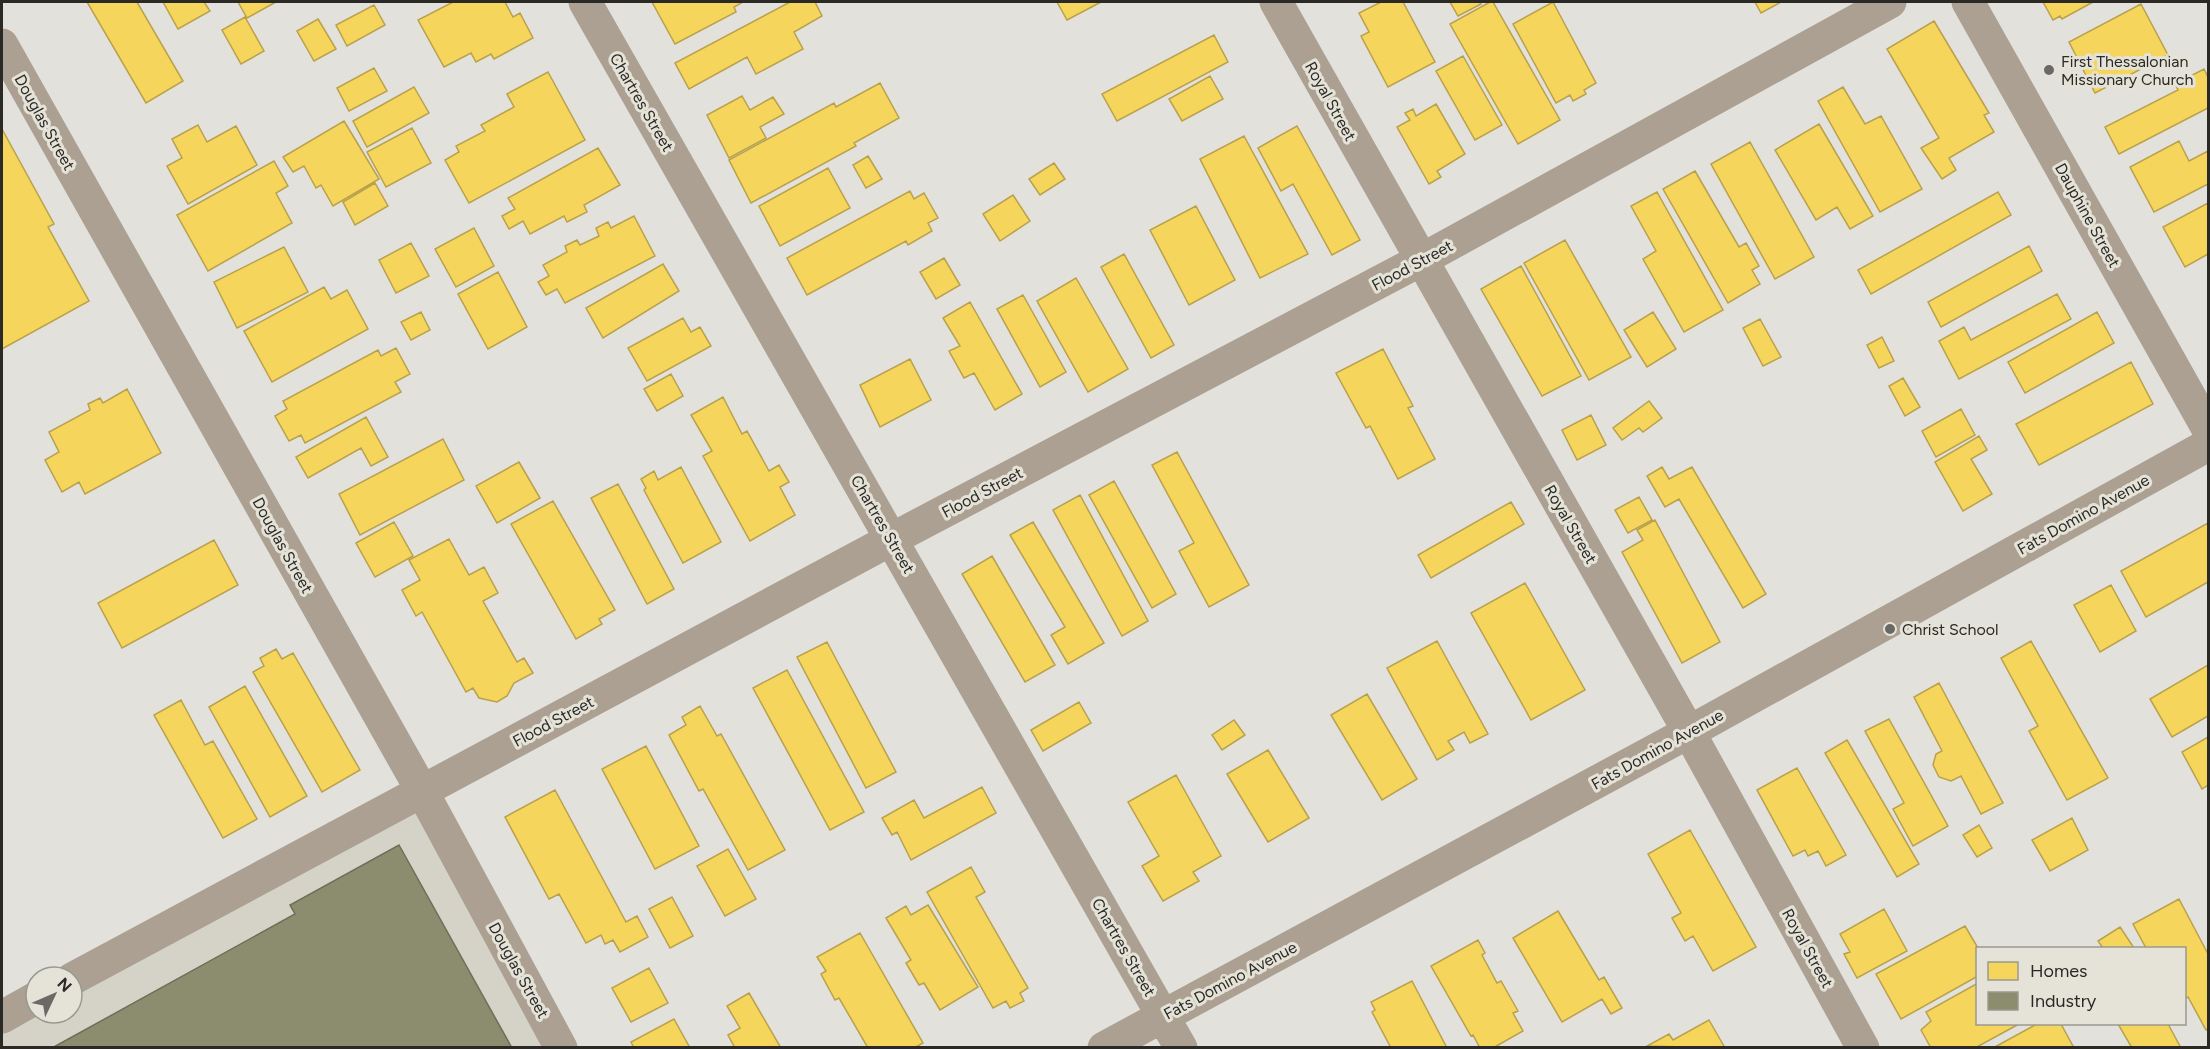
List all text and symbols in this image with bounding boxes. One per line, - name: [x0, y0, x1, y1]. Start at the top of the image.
- street label: Chartres Street: [606, 50, 677, 155]
- place label: First Thessalonian Missionary Church: [2061, 52, 2193, 89]
- street label: Royal Street: [1301, 58, 1360, 144]
- marker: First Thessalonian Missionary Church: [2042, 63, 2056, 77]
- street label: Douglas Street: [10, 71, 79, 173]
- street label: Dauphine Street: [2051, 160, 2124, 271]
- street label: Flood Street: [1369, 236, 1456, 295]
- street label: Flood Street: [939, 463, 1026, 522]
- street label: Fats Domino Avenue: [2014, 470, 2153, 559]
- street label: Chartres Street: [847, 472, 918, 577]
- street label: Royal Street: [1540, 482, 1601, 567]
- street label: Douglas Street: [248, 494, 317, 596]
- place label: Christ School: [1902, 620, 1999, 639]
- marker: Christ School: [1883, 622, 1897, 636]
- street label: Flood Street: [510, 692, 597, 751]
- street label: Fats Domino Avenue: [1588, 705, 1727, 794]
- street label: Chartres Street: [1088, 895, 1159, 1000]
- street label: Royal Street: [1778, 905, 1837, 991]
- street label: Douglas Street: [484, 919, 553, 1021]
- street label: Fats Domino Avenue: [1160, 937, 1300, 1024]
- legend: [1976, 947, 2186, 1025]
- text: Homes: [2030, 960, 2088, 982]
- north arrow: [24, 965, 84, 1025]
- text: N: [53, 974, 76, 996]
- text: Industry: [2030, 990, 2097, 1012]

